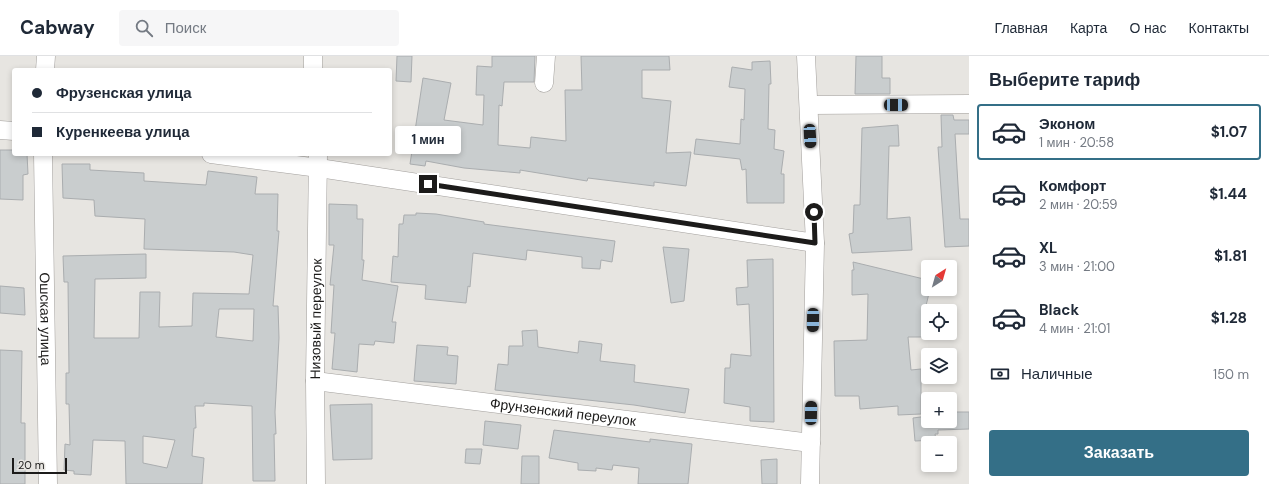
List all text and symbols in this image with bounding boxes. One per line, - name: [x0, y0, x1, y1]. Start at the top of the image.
- search box: [119, 10, 399, 46]
- text: Cabway: [20, 15, 95, 40]
- icon: search: [133, 17, 155, 39]
- text: Поиск: [165, 18, 206, 38]
- text: Главная: [995, 19, 1048, 37]
- text: Карта: [1070, 19, 1107, 37]
- text: О нас: [1129, 19, 1167, 37]
- text: Контакты: [1189, 19, 1249, 37]
- text: Выберите тариф: [989, 68, 1140, 92]
- text: Фрузенская улица: [56, 83, 192, 103]
- car: [884, 99, 908, 111]
- icon: car: [991, 114, 1027, 150]
- text: Эконом: [1039, 114, 1095, 134]
- text: Куренкеева улица: [56, 122, 190, 142]
- text: $1.07: [1211, 122, 1247, 142]
- car: [803, 124, 817, 148]
- callout: 1 мин: [395, 126, 461, 154]
- text: 1 мин: [411, 131, 445, 148]
- text: 1 мин · 20:58: [1039, 134, 1114, 151]
- route end: [419, 175, 437, 193]
- icon: car: [991, 176, 1027, 212]
- text: Комфорт: [1039, 176, 1106, 196]
- text: $1.44: [1209, 184, 1247, 204]
- text: 2 мин · 20:59: [1039, 196, 1117, 213]
- route start: [805, 203, 823, 221]
- icon: car: [991, 238, 1027, 274]
- text: XL: [1039, 238, 1057, 258]
- text: $1.81: [1214, 246, 1247, 266]
- street label: Низовый переулок: [306, 258, 326, 380]
- text: 3 мин · 21:00: [1039, 258, 1115, 275]
- north arrow: [921, 260, 957, 296]
- map controls: [921, 260, 957, 472]
- street label: Ошская улица: [36, 272, 55, 366]
- icon: car: [991, 300, 1027, 336]
- text: Black: [1039, 300, 1079, 320]
- button: locate: [921, 304, 957, 340]
- car: [807, 308, 819, 332]
- text: $1.28: [1211, 308, 1247, 328]
- text: 4 мин · 21:01: [1039, 320, 1110, 337]
- button: layers: [921, 348, 957, 384]
- icon: cash: [989, 363, 1011, 385]
- text: Наличные: [1021, 364, 1093, 384]
- text: 150 m: [1213, 366, 1249, 383]
- button: +: [921, 392, 957, 428]
- street label: Фрунзенский переулок: [489, 394, 638, 430]
- car: [805, 401, 817, 425]
- button: Заказать: [989, 430, 1249, 476]
- button: −: [921, 436, 957, 472]
- scale bar: [12, 456, 67, 475]
- text: 20 m: [18, 458, 44, 472]

